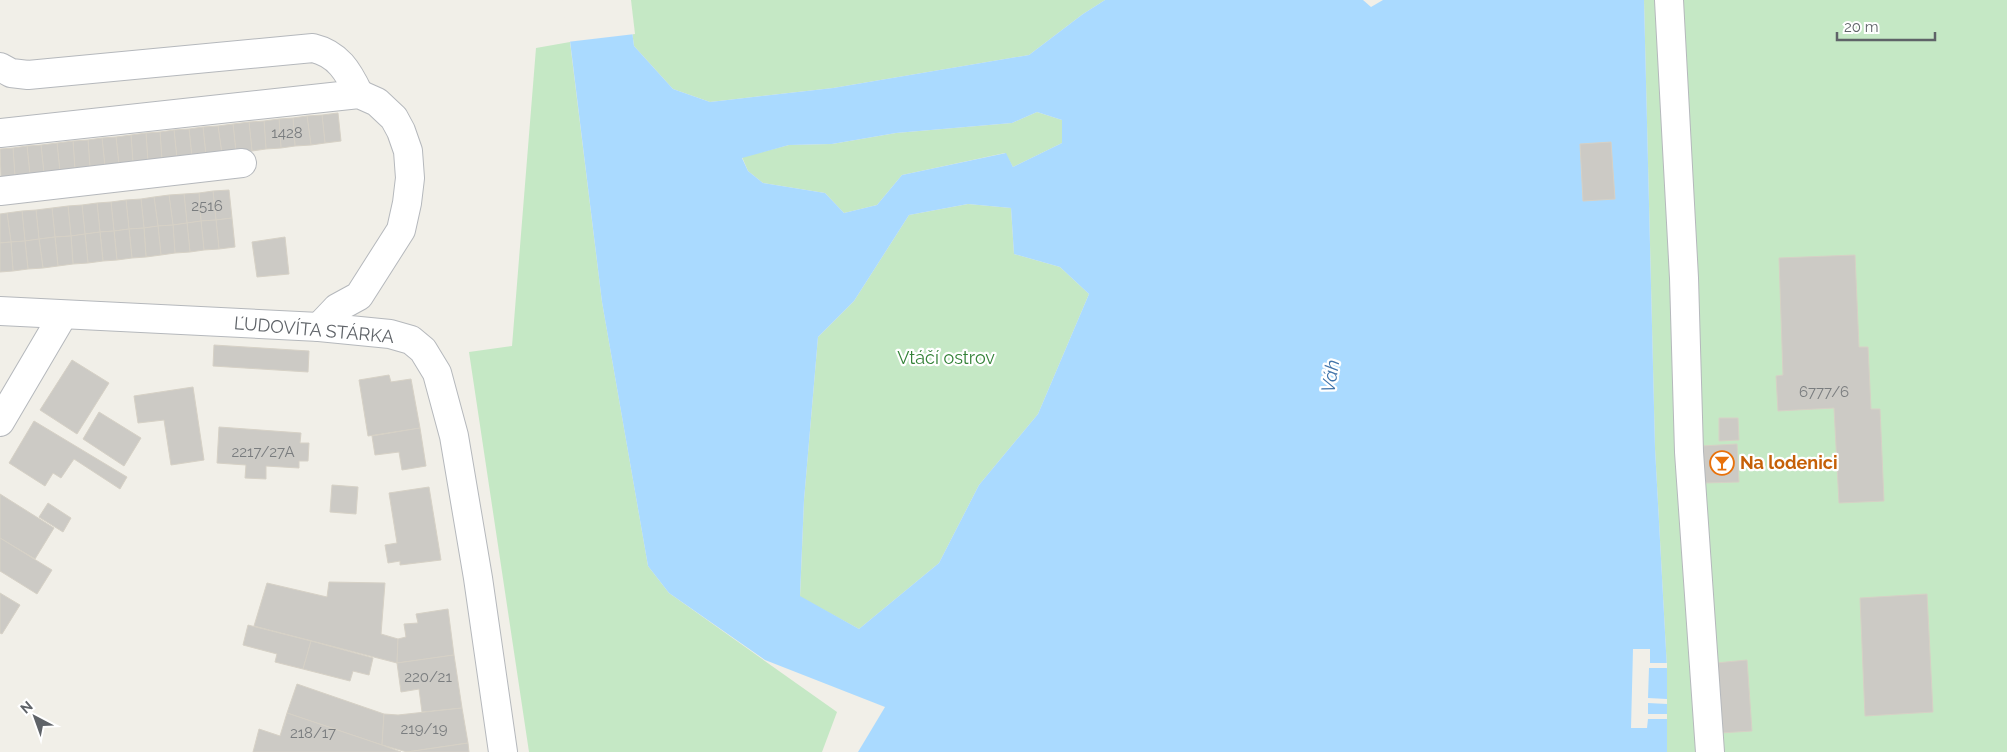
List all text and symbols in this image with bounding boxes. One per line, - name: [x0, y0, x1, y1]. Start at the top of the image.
- scale bar: [1837, 10, 1934, 42]
- text: 20 m: [1844, 18, 1879, 36]
- house number: 1428: [271, 124, 303, 142]
- house number: 2516: [191, 197, 223, 215]
- street label: ĽUDOVÍTA STÁRKA: [233, 311, 395, 347]
- park label: Vtáčí ostrov: [897, 347, 995, 368]
- water label: Váh: [1317, 358, 1343, 394]
- house number: 6777/6: [1799, 383, 1849, 401]
- house number: 2217/27A: [231, 443, 295, 461]
- bar icon: Na lodenici: [1709, 450, 1735, 476]
- place label: Na lodenici: [1740, 452, 1837, 473]
- house number: 220/21: [404, 668, 452, 686]
- north arrow: [10, 692, 60, 742]
- text: N: [17, 698, 36, 717]
- house number: 219/19: [401, 720, 448, 738]
- house number: 218/17: [290, 724, 336, 742]

